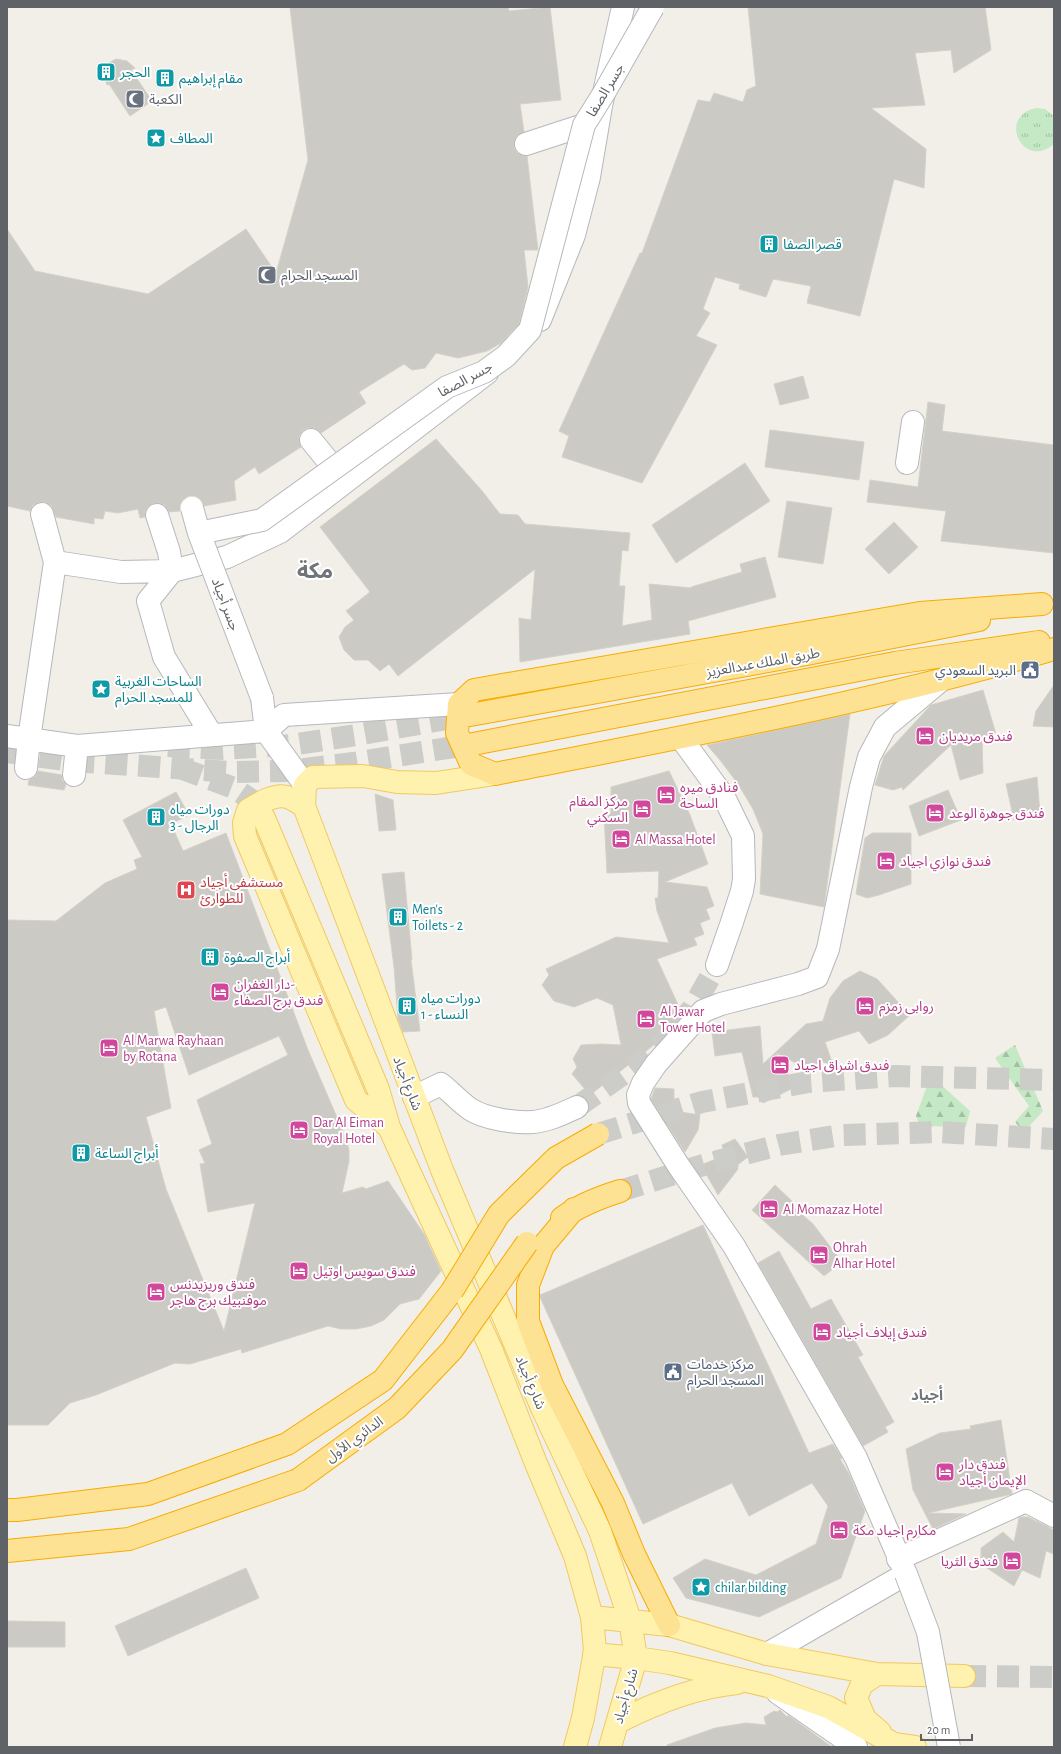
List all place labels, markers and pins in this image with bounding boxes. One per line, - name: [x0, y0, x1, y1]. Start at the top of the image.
- building icon: الحجر: [95, 61, 117, 83]
- place label: الحجر: [119, 66, 150, 81]
- building icon: مقام إبراهيم: [154, 67, 176, 89]
- place label: مقام إبراهيم: [179, 72, 243, 89]
- mosque icon: الكعبة: [124, 88, 146, 110]
- place label: الكعبة: [149, 93, 182, 107]
- place icon: المطاف: [145, 127, 167, 149]
- place label: المطاف: [170, 132, 213, 146]
- building icon: قصر الصفا: [758, 233, 780, 255]
- place label: قصر الصفا: [783, 238, 842, 253]
- mosque icon: المسجد الحرام: [256, 264, 278, 286]
- place label: المسجد الحرام: [281, 269, 358, 286]
- public building icon: البريد السعودي: [1019, 659, 1041, 681]
- place label: البريد السعودي: [935, 664, 1016, 681]
- place label: الساحات الغربية للمسجد الحرام: [115, 675, 202, 708]
- place icon: الساحات الغربية للمسجد الحرام: [90, 678, 112, 700]
- hotel icon: فندق مريديان: [914, 725, 936, 747]
- place label: فندق مريديان: [939, 730, 1013, 745]
- place label: فنادق ميره الساحة: [680, 781, 738, 811]
- hotel icon: فنادق ميره الساحة: [655, 784, 677, 806]
- place label: مركز المقام السكني: [569, 795, 628, 828]
- hotel icon: مركز المقام السكني: [631, 798, 653, 820]
- hotel icon: فندق جوهرة الوعد: [924, 802, 946, 824]
- place label: دورات مياه الرجال - 3: [170, 803, 230, 834]
- building icon: دورات مياه الرجال - 3: [145, 806, 167, 828]
- place label: فندق جوهرة الوعد: [949, 807, 1045, 822]
- hotel icon: Al Massa Hotel: [610, 828, 632, 850]
- place label: Al Massa Hotel: [635, 833, 716, 847]
- hotel icon: فندق نوازي اجياد: [875, 850, 897, 872]
- place label: فندق نوازي اجياد: [900, 855, 991, 872]
- place label: مستشفى أجياد للطوارئ: [200, 873, 283, 907]
- hospital icon: مستشفى أجياد للطوارئ: [175, 879, 197, 901]
- place label: Men's Toilets - 2: [412, 903, 463, 933]
- building icon: Men's Toilets - 2: [387, 906, 409, 928]
- building icon: أبراج الصفوة: [199, 946, 221, 968]
- place label: أبراج الصفوة: [224, 948, 291, 968]
- place label: دار الغفران- فندق برج الصفاء: [234, 978, 323, 1011]
- hotel icon: دار الغفران- فندق برج الصفاء: [209, 981, 231, 1003]
- place label: دورات مياه النساء - 1: [421, 992, 481, 1022]
- building icon: دورات مياه النساء - 1: [396, 995, 418, 1017]
- hotel icon: روابی زمزم: [854, 995, 876, 1017]
- place label: روابی زمزم: [879, 1000, 934, 1017]
- place label: Al Jawar Tower Hotel: [660, 1005, 726, 1035]
- hotel icon: Al Jawar Tower Hotel: [635, 1008, 657, 1030]
- place label: Al Marwa Rayhaan by Rotana: [123, 1034, 224, 1064]
- hotel icon: Al Marwa Rayhaan by Rotana: [98, 1037, 120, 1059]
- hotel icon: فندق اشراق اجياد: [769, 1054, 791, 1076]
- place label: فندق اشراق اجياد: [794, 1059, 889, 1074]
- place label: Dar Al Eiman Royal Hotel: [313, 1116, 384, 1146]
- hotel icon: Dar Al Eiman Royal Hotel: [288, 1119, 310, 1141]
- building icon: أبراج الساعة: [70, 1142, 92, 1164]
- place label: أبراج الساعة: [95, 1144, 159, 1164]
- hotel icon: Al Momazaz Hotel: [758, 1198, 780, 1220]
- place label: Al Momazaz Hotel: [783, 1203, 883, 1217]
- place label: Ohrah Alhar Hotel: [833, 1241, 895, 1271]
- hotel icon: Ohrah Alhar Hotel: [808, 1244, 830, 1266]
- hotel icon: فندق سويس اوتيل: [288, 1260, 310, 1282]
- place label: فندق سويس اوتيل: [313, 1265, 416, 1280]
- place label: فندق وريزيدنس موفنبيك برج هاجر: [169, 1278, 267, 1311]
- hotel icon: فندق وريزيدنس موفنبيك برج هاجر: [145, 1281, 167, 1303]
- hotel icon: فندق إيلاف أجياد: [811, 1321, 833, 1343]
- place label: فندق إيلاف أجياد: [836, 1323, 927, 1342]
- place label: مركز خدمات المسجد الحرام: [687, 1358, 764, 1391]
- public building icon: مركز خدمات المسجد الحرام: [662, 1361, 684, 1383]
- place label: فندق دار الإيمان أجياد: [958, 1458, 1026, 1490]
- hotel icon: فندق دار الإيمان أجياد: [934, 1461, 956, 1483]
- hotel icon: مكارم اجياد مكة: [828, 1519, 850, 1541]
- place label: مكارم اجياد مكة: [853, 1524, 936, 1541]
- hotel icon: فندق الثريا: [1001, 1550, 1023, 1572]
- place label: فندق الثريا: [941, 1555, 998, 1570]
- place icon: chilar bilding: [690, 1576, 712, 1598]
- place label: chilar bilding: [715, 1581, 787, 1595]

